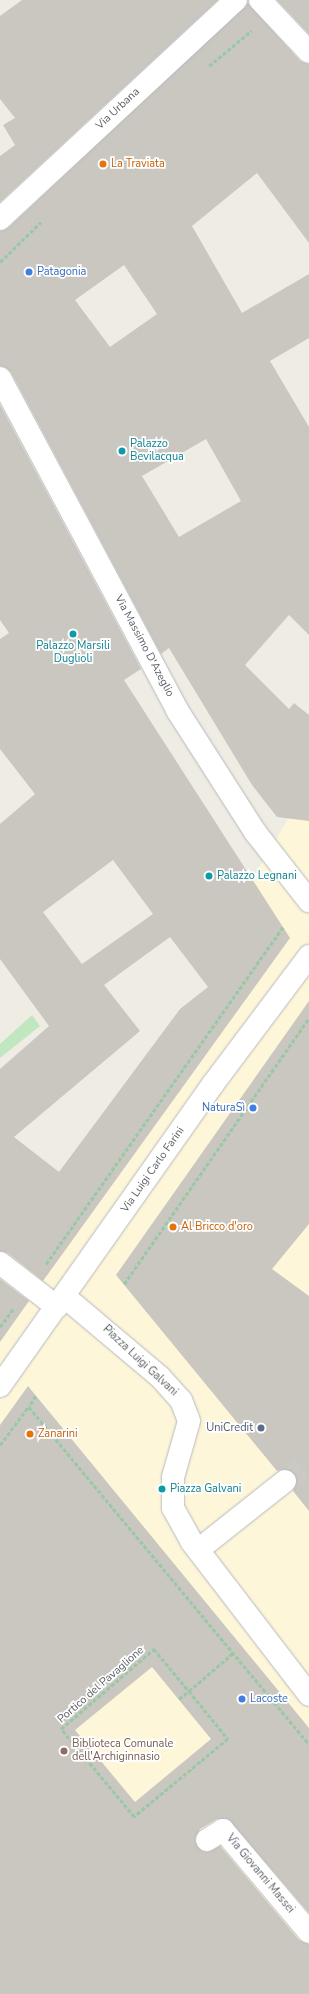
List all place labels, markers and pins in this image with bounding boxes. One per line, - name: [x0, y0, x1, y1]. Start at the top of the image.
- place label: La Traviata: [111, 157, 165, 171]
- marker: La Traviata: [98, 159, 108, 169]
- place label: Patagonia: [37, 265, 86, 279]
- marker: Patagonia: [24, 267, 34, 277]
- place label: Palazzo Bevilacqua: [130, 438, 184, 464]
- marker: Palazzo Bevilacqua: [117, 446, 127, 456]
- marker: Palazzo Marsili Duglioli: [68, 629, 78, 639]
- place label: Palazzo Marsili Duglioli: [36, 640, 110, 666]
- place label: Palazzo Legnani: [217, 869, 297, 883]
- marker: Palazzo Legnani: [204, 871, 214, 881]
- place label: NaturaSì: [202, 1101, 245, 1115]
- marker: NaturaSì: [248, 1103, 258, 1113]
- place label: Al Bricco d'oro: [181, 1220, 253, 1234]
- marker: Al Bricco d'oro: [168, 1222, 178, 1232]
- place label: UniCredit: [206, 1421, 253, 1435]
- marker: UniCredit: [256, 1423, 266, 1433]
- place label: Zanarini: [38, 1427, 78, 1441]
- marker: Zanarini: [25, 1429, 35, 1439]
- place label: Piazza Galvani: [170, 1482, 241, 1496]
- marker: Piazza Galvani: [157, 1484, 167, 1494]
- place label: Lacoste: [250, 1692, 288, 1706]
- marker: Lacoste: [237, 1694, 247, 1704]
- place label: Biblioteca Comunale dell'Archiginnasio: [72, 1738, 173, 1764]
- marker: Biblioteca Comunale dell'Archiginnasio: [59, 1746, 69, 1756]

